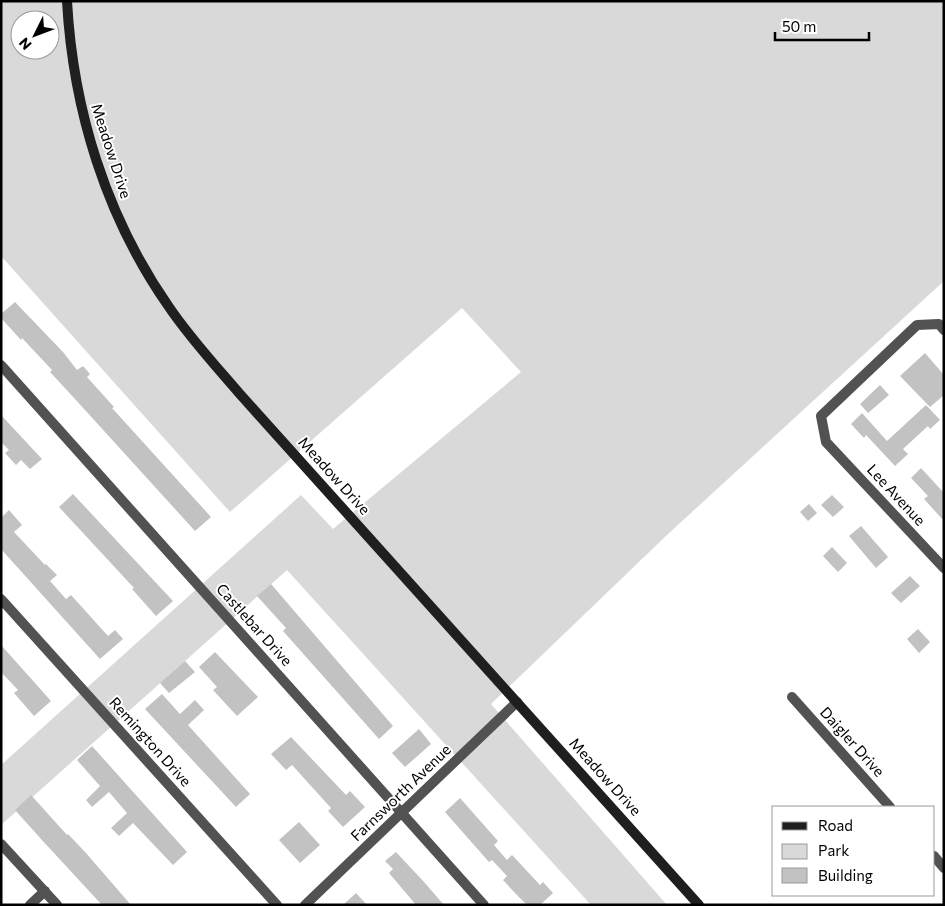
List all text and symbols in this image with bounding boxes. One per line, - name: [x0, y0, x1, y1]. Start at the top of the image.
- north arrow: [10, 10, 60, 60]
- scale bar: [775, 10, 869, 42]
- text: 50 m: [782, 17, 816, 35]
- text: N: [15, 34, 35, 54]
- street label: Meadow Drive: [88, 101, 136, 200]
- street label: Meadow Drive: [295, 433, 374, 518]
- street label: Lee Avenue: [864, 460, 930, 529]
- street label: Castlebar Drive: [213, 579, 296, 669]
- street label: Remington Drive: [106, 693, 196, 790]
- street label: Daigler Drive: [817, 703, 889, 780]
- street label: Meadow Drive: [566, 734, 645, 819]
- street label: Farnsworth Avenue: [347, 740, 454, 845]
- legend: [772, 806, 935, 896]
- text: Road: [818, 816, 853, 834]
- text: Park: [818, 841, 849, 859]
- text: Building: [818, 866, 873, 884]

